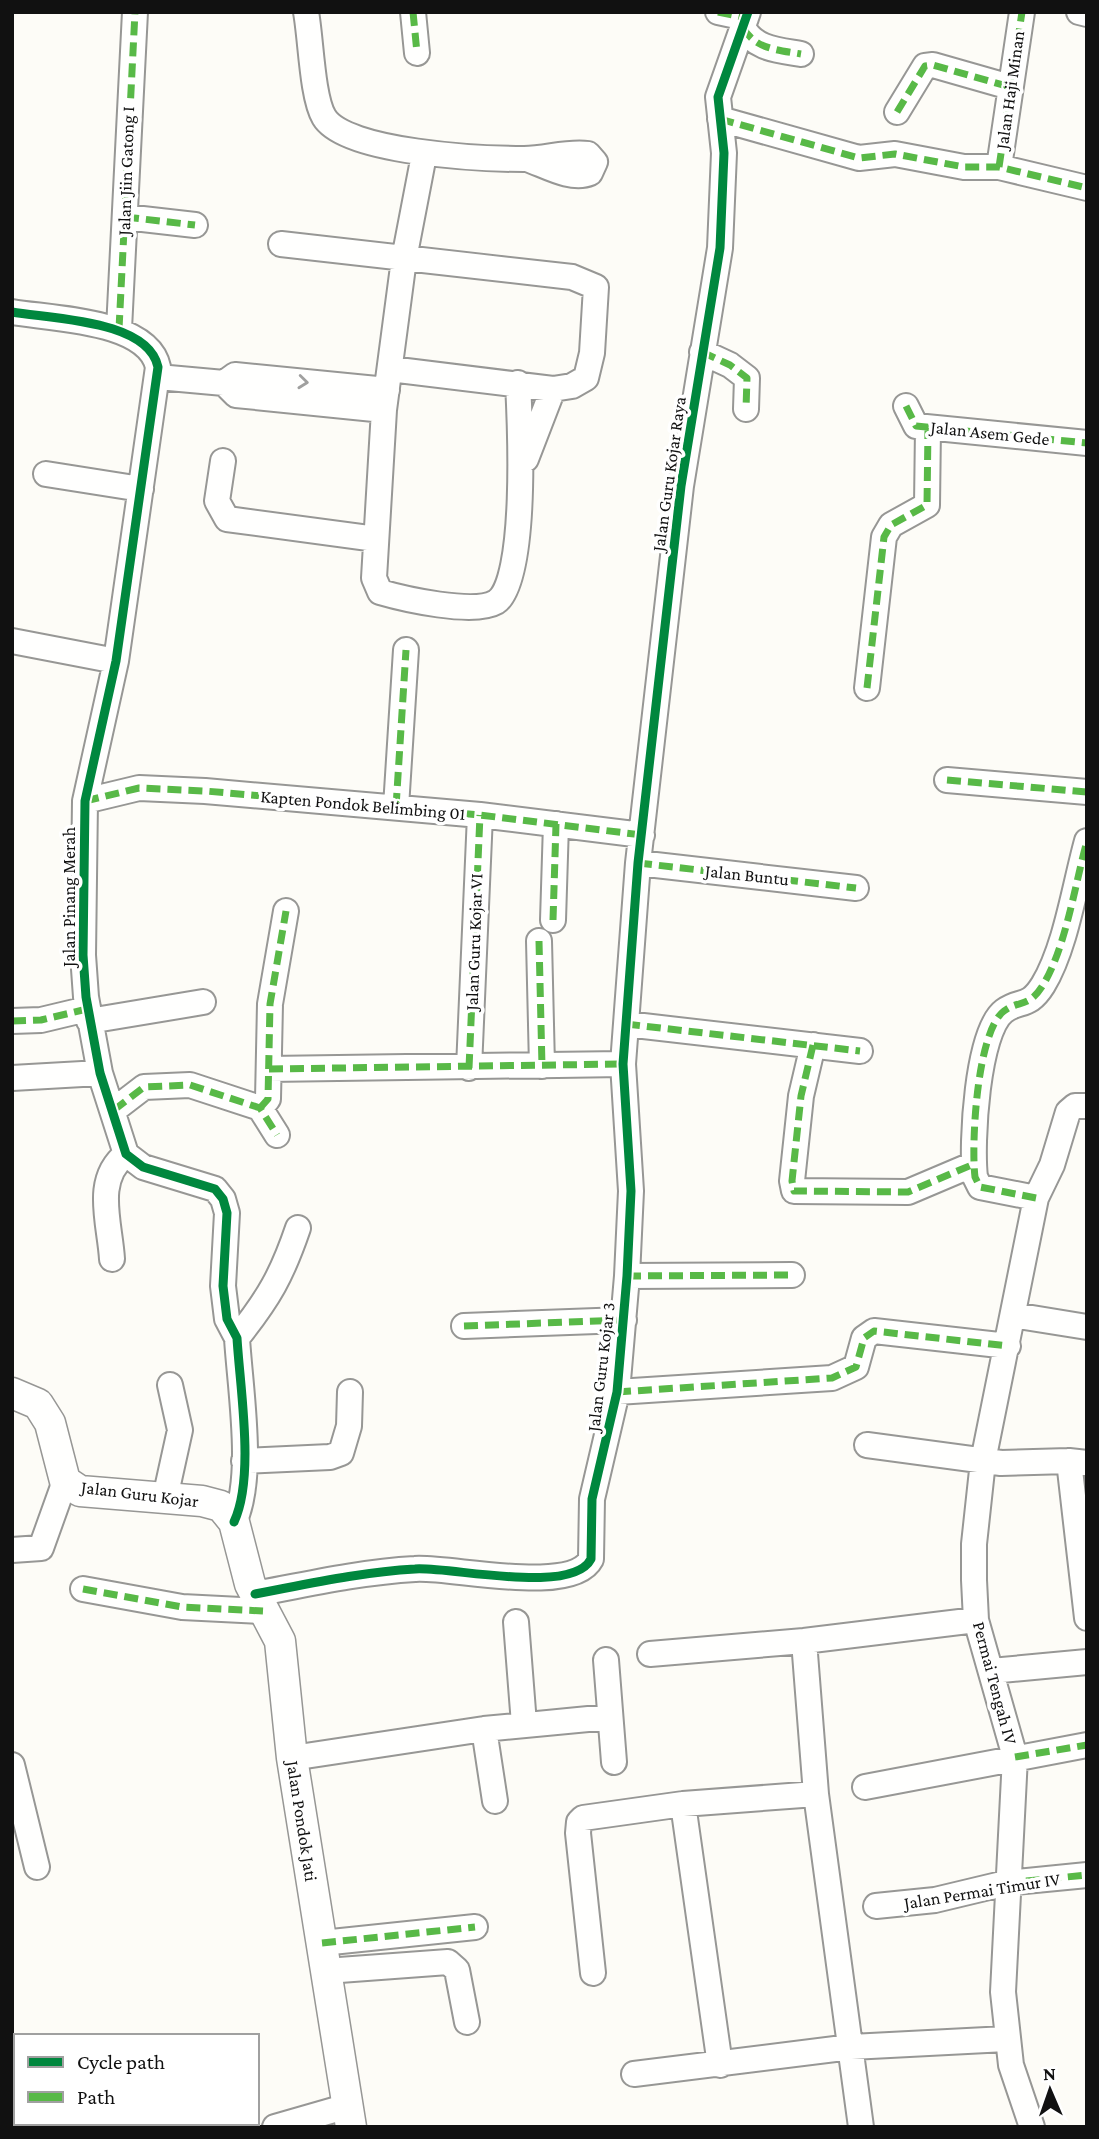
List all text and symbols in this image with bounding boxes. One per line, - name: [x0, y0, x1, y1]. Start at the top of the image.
- street label: Jalan Haji Minan: [991, 29, 1029, 153]
- street label: Jalan Jiin Gatong I: [114, 106, 138, 238]
- one-way arrow: [297, 374, 309, 389]
- street label: Jalan Guru Kojar Raya: [648, 395, 691, 555]
- street label: Jalan Asem Gede: [928, 417, 1051, 449]
- street label: Kapten Pondok Belimbing 01: [260, 786, 466, 824]
- street label: Jalan Pinang Merah: [59, 827, 79, 969]
- street label: Jalan Buntu: [702, 860, 790, 889]
- street label: Jalan Guru Kojar VI: [462, 873, 487, 1013]
- street label: Jalan Guru Kojar 3: [583, 1301, 620, 1435]
- street label: Jalan Guru Kojar: [78, 1477, 200, 1512]
- street label: Permai Tengah IV: [969, 1619, 1021, 1747]
- street label: Jalan Pondok Jati: [282, 1757, 321, 1883]
- street label: Jalan Permai Timur IV: [901, 1869, 1062, 1914]
- legend: [14, 2034, 259, 2125]
- text: Cycle path: [77, 2050, 165, 2074]
- north arrow: [1015, 2055, 1085, 2125]
- text: N: [1043, 2063, 1056, 2084]
- text: Path: [77, 2085, 115, 2109]

